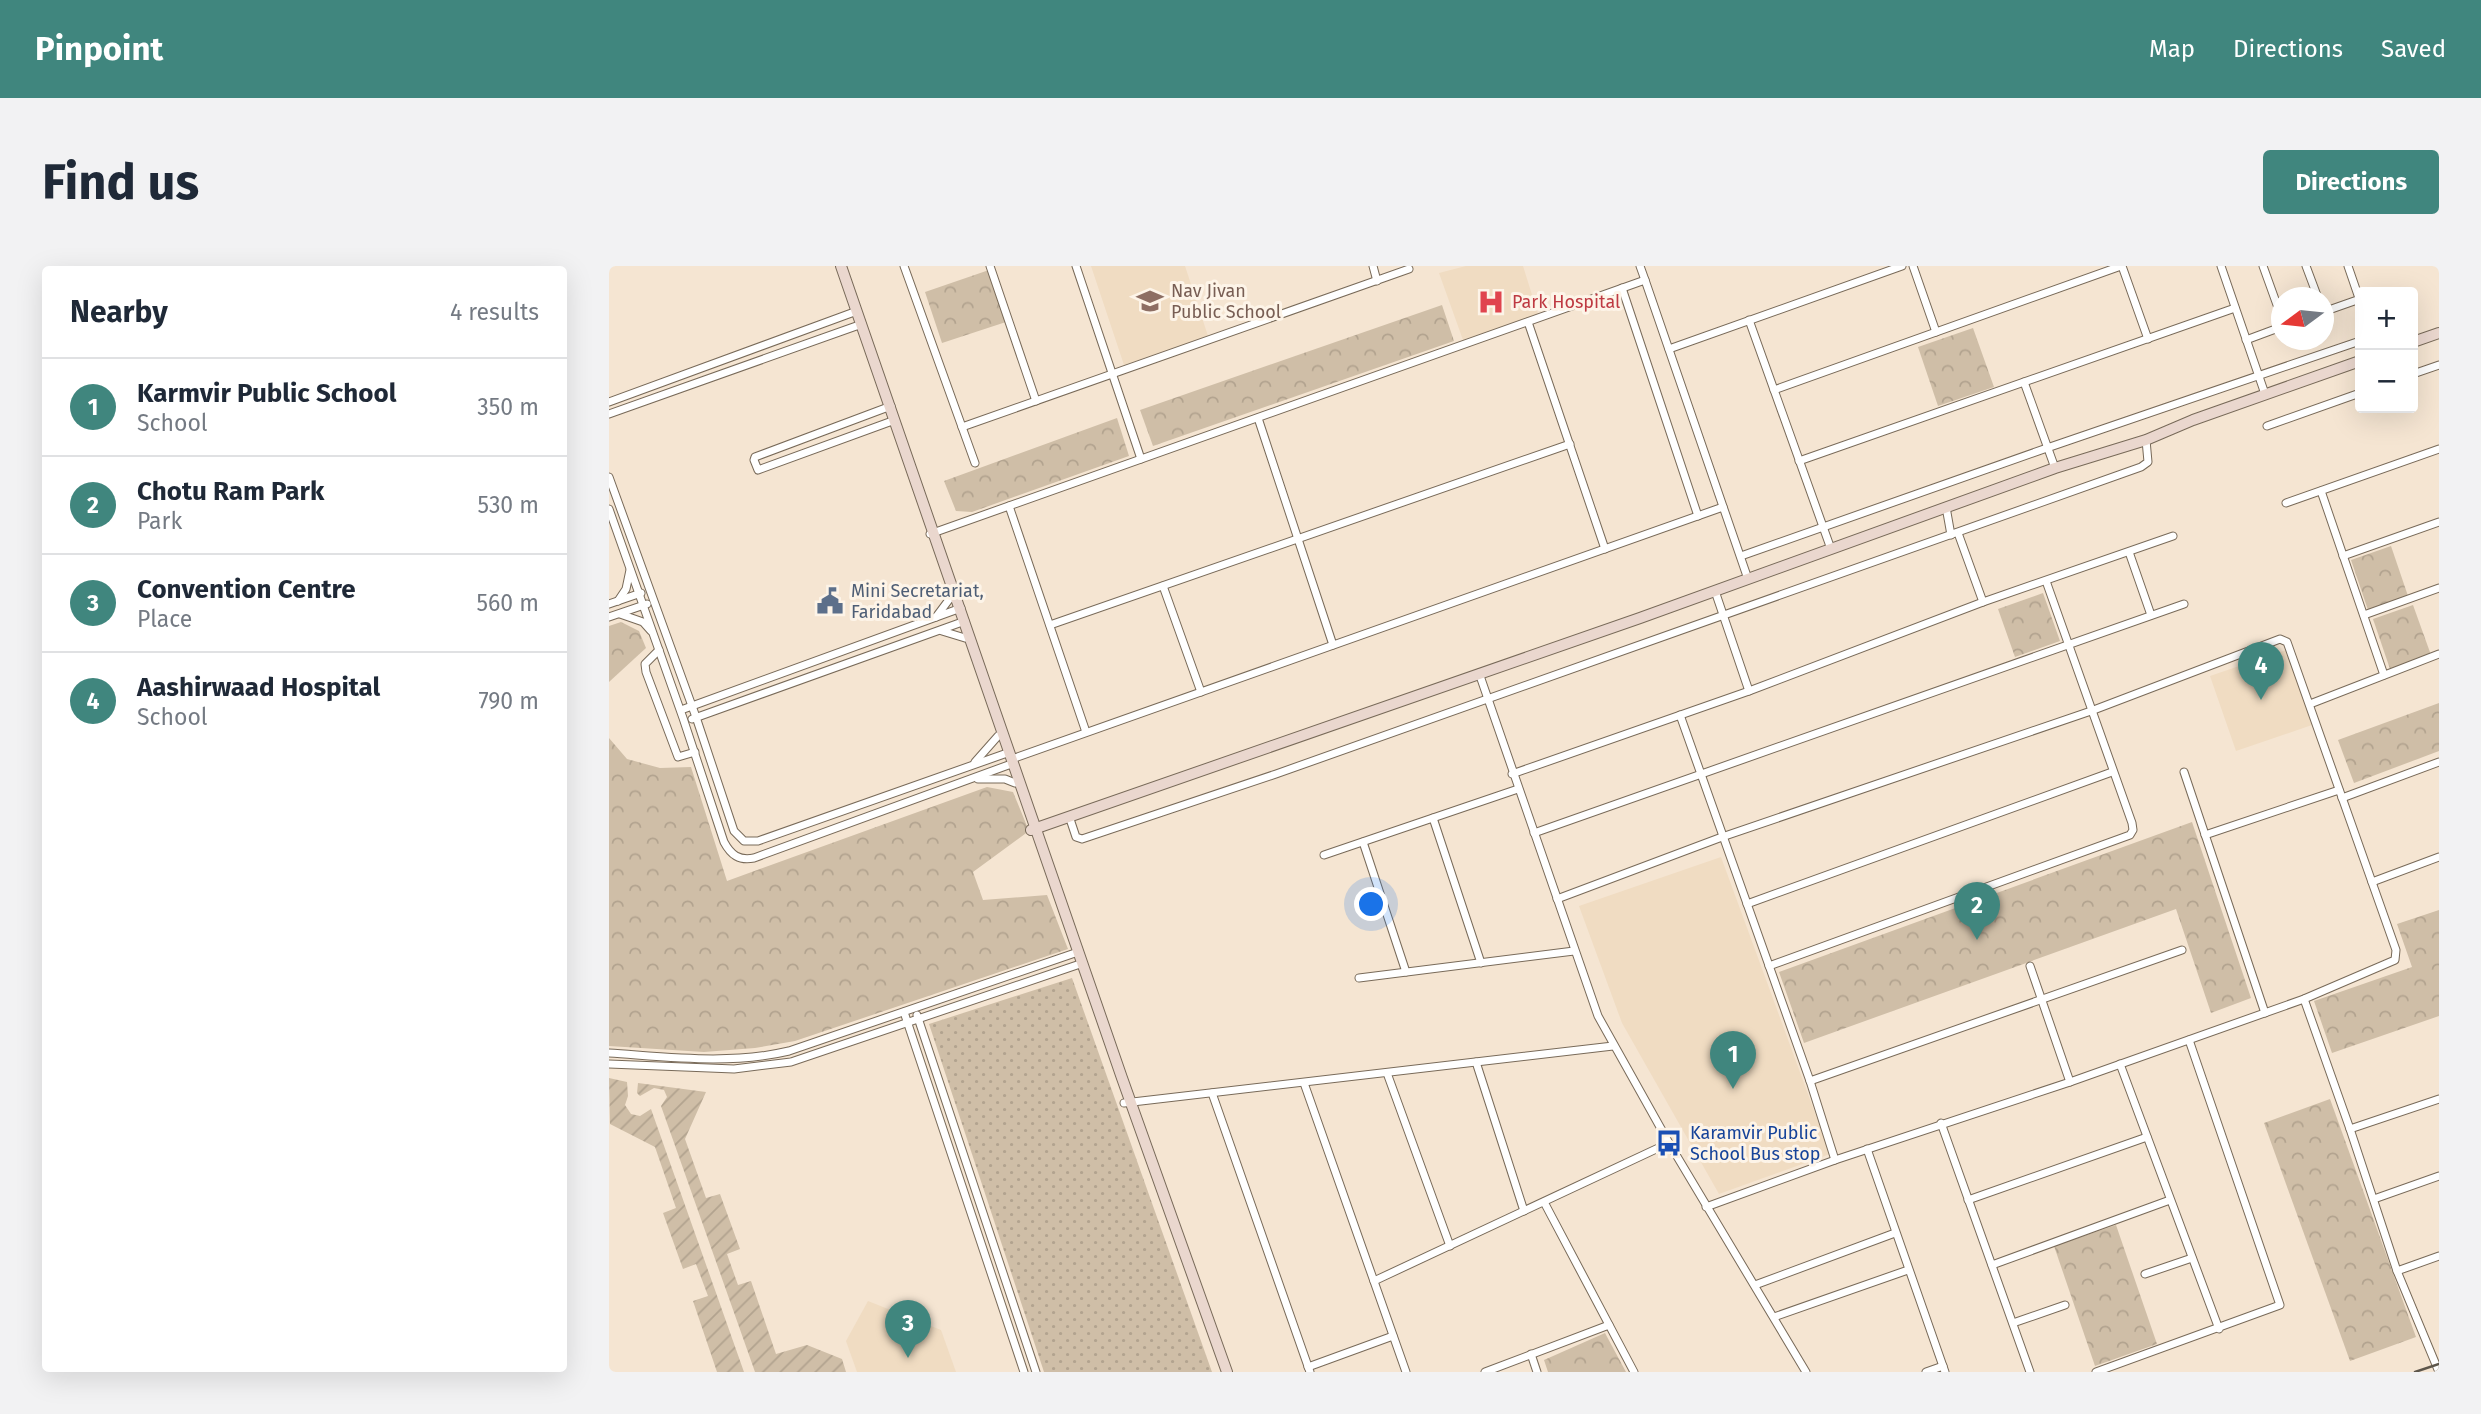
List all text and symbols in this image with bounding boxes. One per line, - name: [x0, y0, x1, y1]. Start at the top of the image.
- text: Pinpoint: [35, 29, 163, 69]
- text: Map: [2149, 35, 2195, 63]
- text: Directions: [2233, 35, 2343, 63]
- text: Saved: [2381, 35, 2446, 63]
- button: Directions: [2263, 150, 2439, 214]
- text: Find us: [42, 153, 199, 212]
- place label: Nav Jivan Public School: [1171, 280, 1281, 323]
- school or university icon: Nav Jivan Public School: [1135, 286, 1165, 316]
- hospital icon: Park Hospital: [1476, 287, 1506, 317]
- north arrow: [2271, 287, 2334, 350]
- map controls: [2355, 287, 2418, 413]
- button: +: [2355, 287, 2418, 350]
- place label: Park Hospital: [1512, 291, 1620, 313]
- text: Nearby: [70, 294, 168, 330]
- text: 4 results: [450, 298, 539, 326]
- button: −: [2355, 350, 2418, 413]
- text: Karmvir Public School: [137, 378, 396, 409]
- text: 1: [88, 393, 98, 421]
- text: 350 m: [477, 393, 539, 421]
- text: School: [137, 409, 208, 437]
- text: Chotu Ram Park: [137, 476, 324, 507]
- text: 2: [87, 491, 99, 519]
- text: 530 m: [478, 491, 539, 519]
- text: Park: [137, 507, 182, 535]
- text: Convention Centre: [137, 574, 355, 605]
- place label: Mini Secretariat, Faridabad: [851, 580, 984, 623]
- public building icon: Mini Secretariat, Faridabad: [815, 586, 845, 616]
- text: 3: [87, 589, 99, 617]
- text: 560 m: [477, 589, 539, 617]
- text: Place: [137, 605, 192, 633]
- pin: 4: [2238, 642, 2284, 700]
- text: Aashirwaad Hospital: [137, 672, 380, 703]
- text: 4: [87, 687, 100, 715]
- text: 790 m: [478, 687, 539, 715]
- text: School: [137, 703, 208, 731]
- pin: 2: [1954, 882, 2000, 940]
- your location: [1354, 887, 1388, 921]
- pin: 1: [1710, 1031, 1756, 1089]
- place label: Karamvir Public School Bus stop: [1690, 1122, 1820, 1165]
- bus stop icon: Karamvir Public School Bus stop: [1654, 1128, 1684, 1158]
- pin: 3: [885, 1300, 931, 1358]

